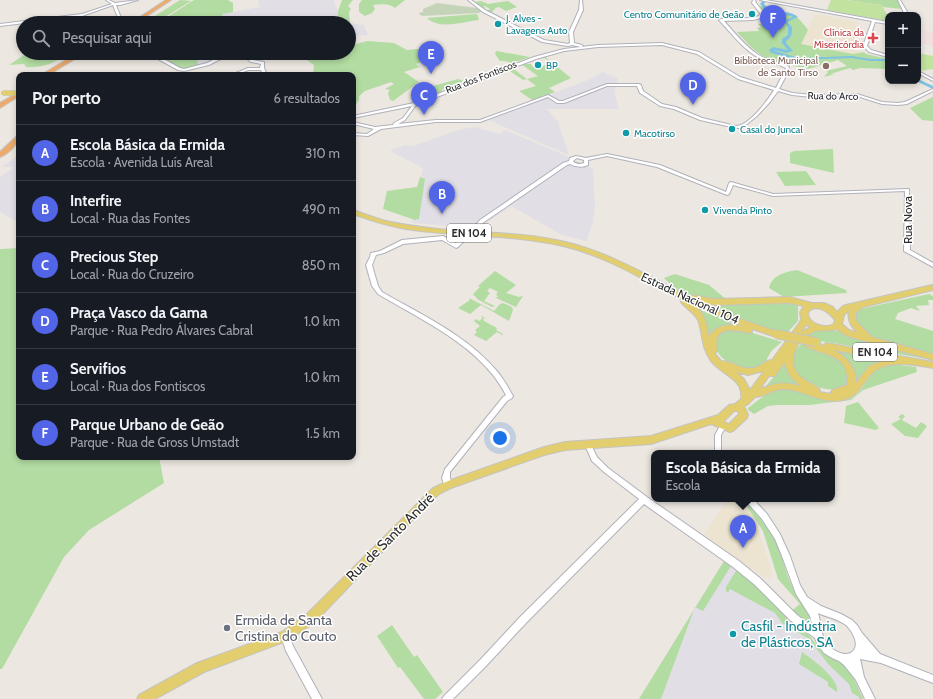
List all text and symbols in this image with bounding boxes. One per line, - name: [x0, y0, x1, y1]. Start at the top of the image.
- pin: F: [760, 5, 786, 38]
- place label: Centro Comunitário de Geão: [624, 8, 744, 21]
- marker: Centro Comunitário de Geão: [747, 9, 757, 19]
- place label: J. Alves - Lavagens Auto: [505, 12, 568, 37]
- map controls: [885, 12, 921, 84]
- button: +: [885, 12, 921, 48]
- search box: [16, 16, 356, 60]
- marker: J. Alves - Lavagens Auto: [493, 19, 503, 29]
- place label: Clínica da Misericórdia: [814, 26, 864, 51]
- icon: search: [30, 27, 52, 49]
- text: Pesquisar aqui: [62, 29, 152, 47]
- marker: Clínica da Misericórdia: [867, 32, 879, 44]
- pin: E: [418, 41, 444, 74]
- button: −: [885, 48, 921, 84]
- place label: Biblioteca Municipal de Santo Tirso: [734, 54, 819, 79]
- street label: Rua dos Fontiscos: [444, 57, 518, 97]
- place label: BP: [546, 59, 558, 72]
- marker: BP: [533, 60, 543, 70]
- marker: Biblioteca Municipal de Santo Tirso: [821, 61, 831, 71]
- pin: D: [680, 72, 706, 105]
- pin: C: [411, 82, 437, 115]
- text: Por perto: [32, 88, 101, 108]
- street label: Rua do Arco: [808, 89, 859, 103]
- text: 6 resultados: [274, 90, 340, 106]
- place label: Casal do Juncal: [740, 123, 803, 136]
- marker: Casal do Juncal: [727, 124, 737, 134]
- place label: Macotirso: [634, 127, 676, 140]
- marker: Macotirso: [621, 128, 631, 138]
- text: Escola Básica da Ermida: [70, 136, 225, 154]
- text: A: [41, 145, 49, 161]
- text: 310 m: [305, 145, 340, 161]
- text: Escola · Avenida Luís Areal: [70, 154, 213, 170]
- pin: B: [429, 181, 455, 214]
- text: Interfire: [70, 192, 122, 210]
- street label: Rua Nova: [900, 196, 915, 244]
- text: B: [41, 201, 49, 217]
- text: 490 m: [302, 201, 340, 217]
- place label: Vivenda Pinto: [713, 204, 772, 217]
- marker: Vivenda Pinto: [700, 205, 710, 215]
- text: Local · Rua das Fontes: [70, 210, 190, 226]
- road number: EN 104: [447, 224, 491, 242]
- text: Precious Step: [70, 248, 158, 266]
- text: C: [41, 257, 49, 273]
- text: 850 m: [302, 257, 340, 273]
- text: Local · Rua do Cruzeiro: [70, 266, 194, 282]
- street label: Estrada Nacional 104: [639, 269, 741, 327]
- text: Praça Vasco da Gama: [70, 304, 207, 322]
- text: D: [40, 313, 50, 329]
- text: 1.0 km: [304, 313, 340, 329]
- text: Parque · Rua Pedro Álvares Cabral: [70, 322, 253, 338]
- road number: EN 104: [853, 343, 897, 361]
- text: Servifios: [70, 360, 126, 378]
- text: E: [41, 369, 49, 385]
- text: 1.0 km: [304, 369, 340, 385]
- text: Local · Rua dos Fontiscos: [70, 378, 205, 394]
- text: Parque Urbano de Geão: [70, 416, 224, 434]
- text: F: [42, 425, 48, 441]
- text: 1.5 km: [306, 425, 340, 441]
- your location: [490, 428, 510, 448]
- text: Parque · Rua de Gross Umstadt: [70, 434, 239, 450]
- popup: [651, 450, 835, 502]
- text: Escola Básica da Ermida: [666, 459, 820, 477]
- text: Escola: [666, 477, 700, 493]
- street label: Rua de Santo André: [342, 489, 438, 585]
- pin: A: [730, 515, 756, 548]
- place label: Ermida de Santa Cristina do Couto: [235, 611, 337, 645]
- place label: Casfil - Indústria de Plásticos, SA: [741, 617, 837, 651]
- marker: Ermida de Santa Cristina do Couto: [222, 623, 232, 633]
- marker: Casfil - Indústria de Plásticos, SA: [728, 629, 738, 639]

